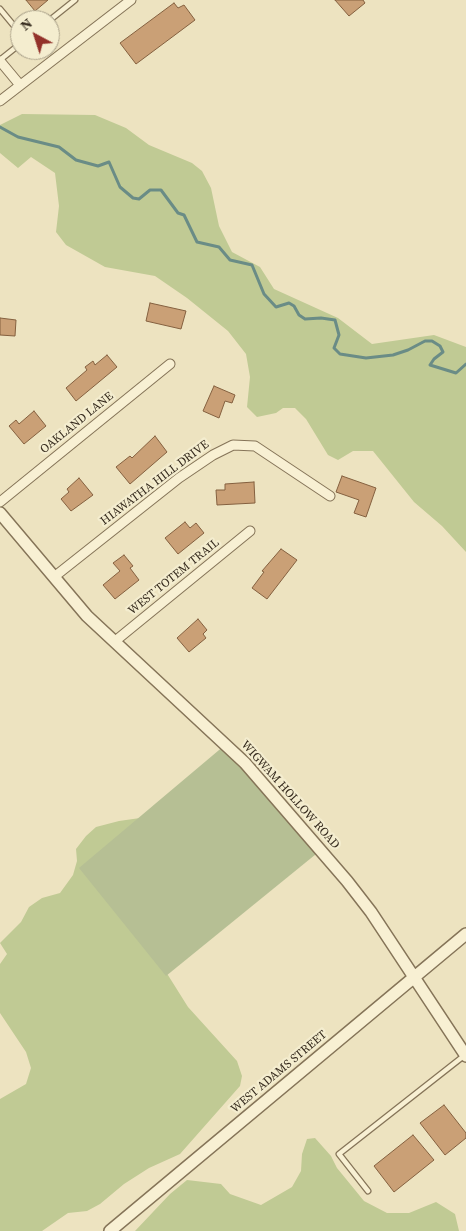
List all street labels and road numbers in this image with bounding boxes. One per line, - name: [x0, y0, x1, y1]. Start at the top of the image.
- street label: OAKLAND LANE: [38, 389, 116, 457]
- street label: HIAWATHA HILL DRIVE: [98, 437, 212, 529]
- street label: WEST TOTEM TRAIL: [126, 536, 222, 618]
- street label: WIGWAM HOLLOW ROAD: [238, 738, 342, 852]
- street label: WEST ADAMS STREET: [228, 1028, 330, 1116]

